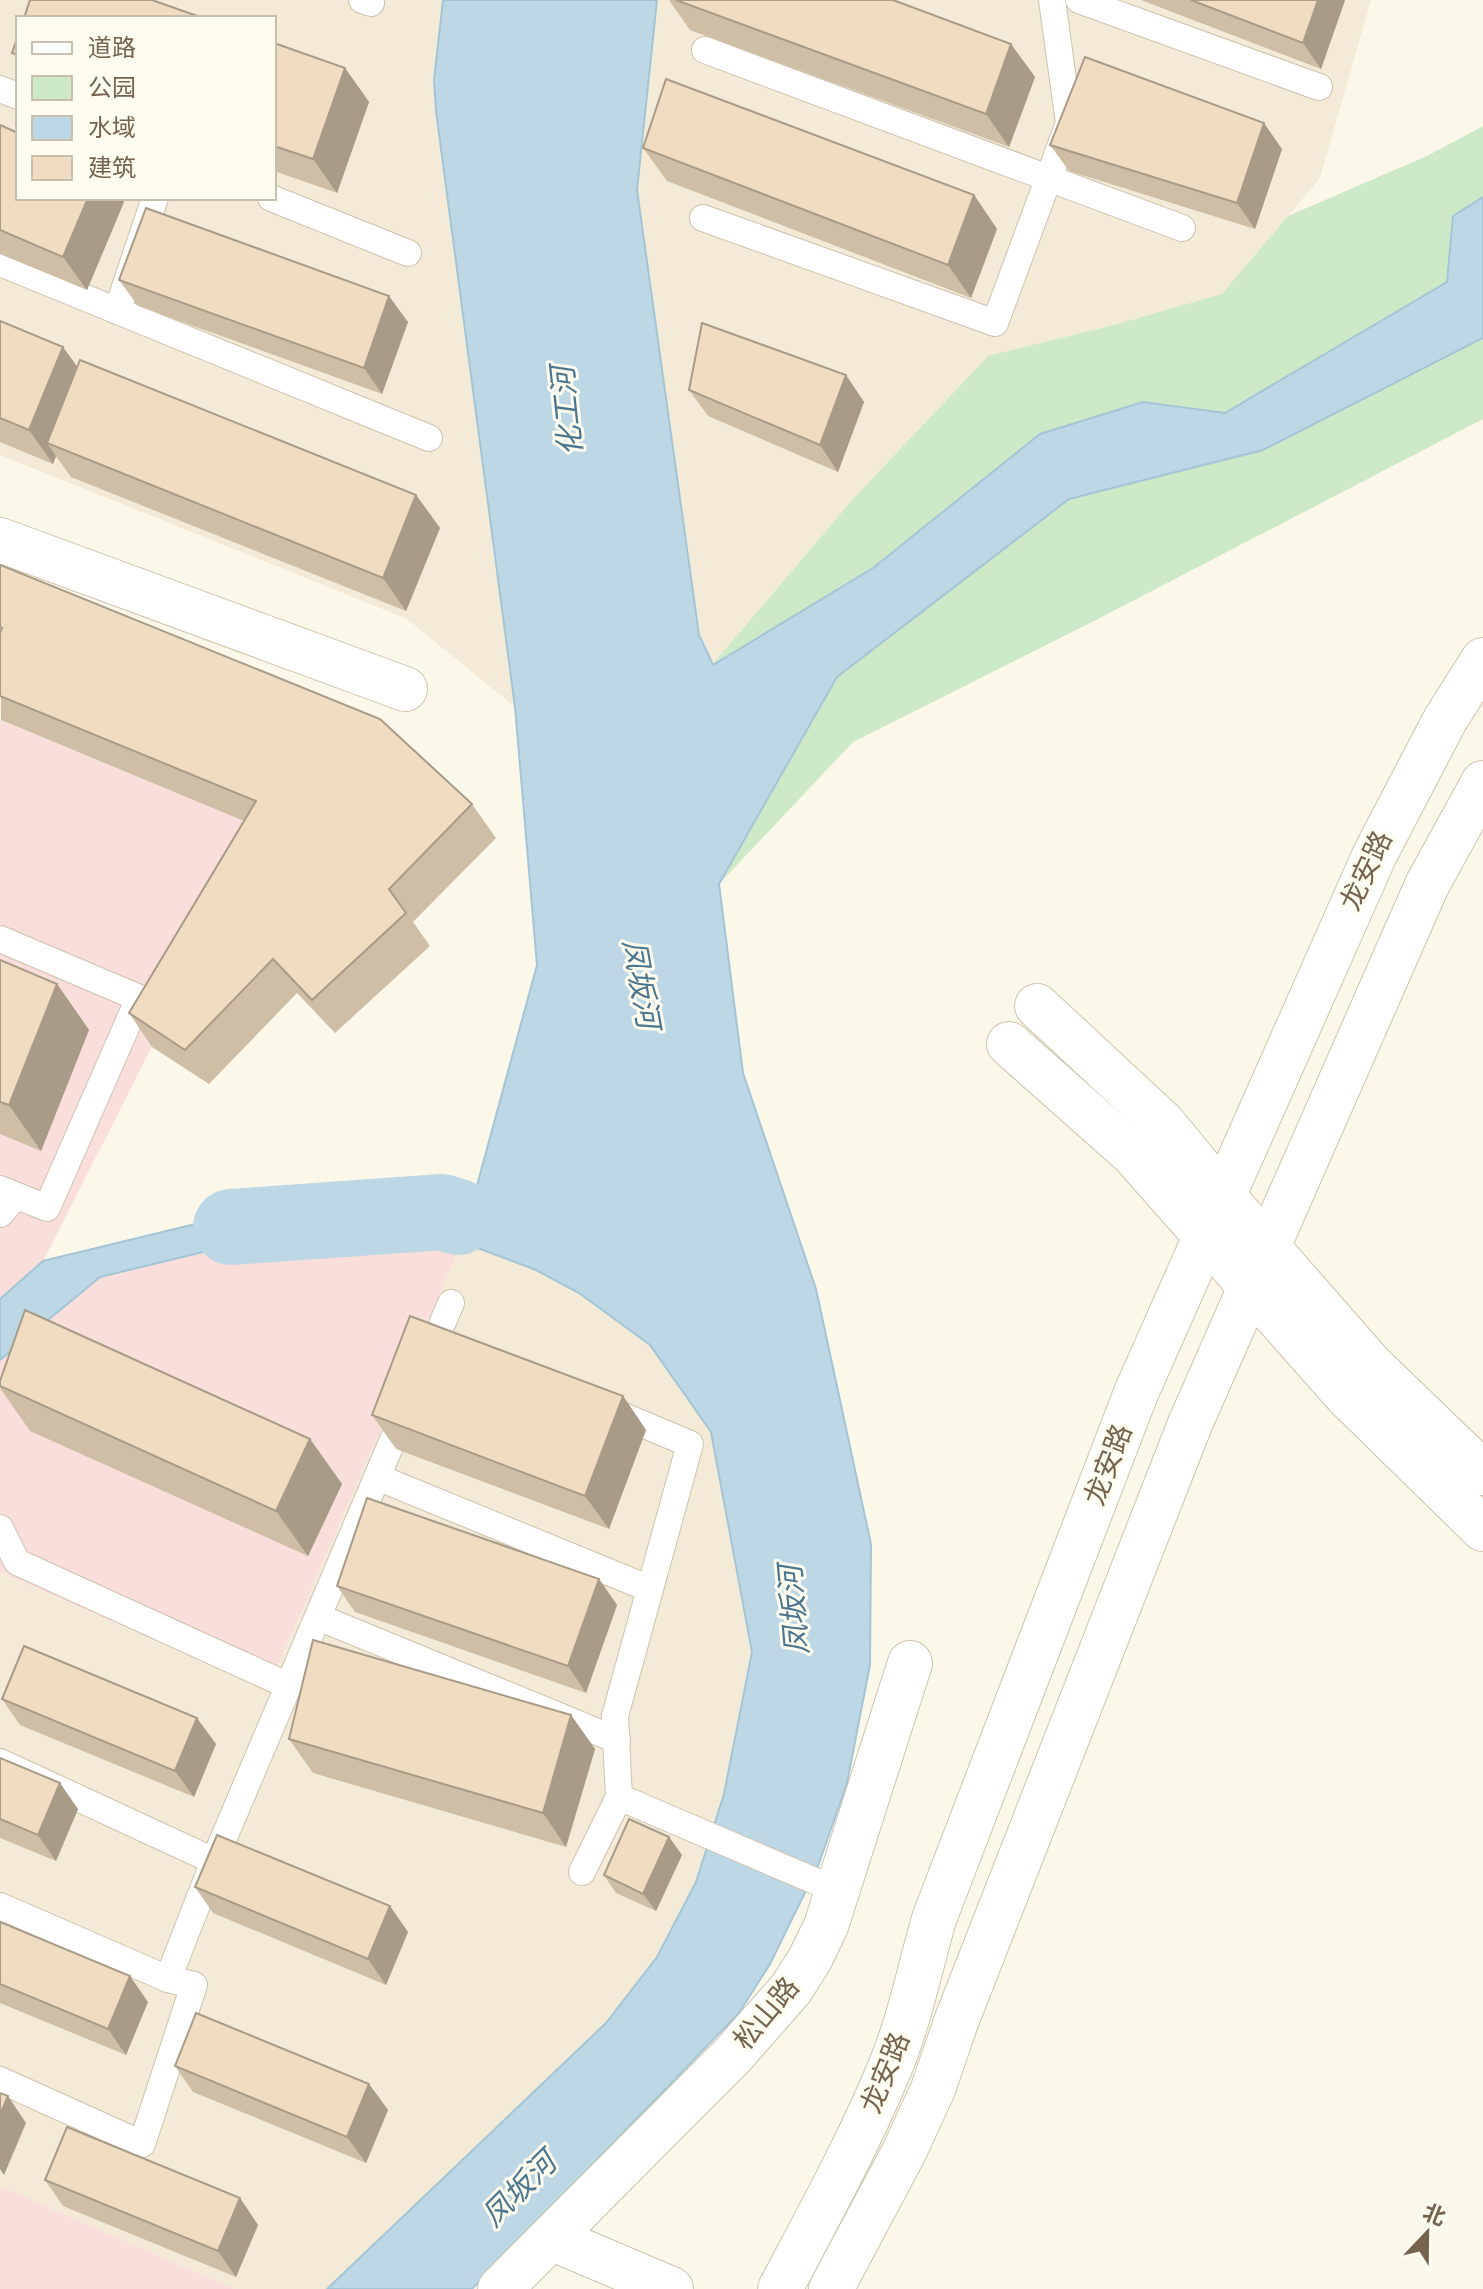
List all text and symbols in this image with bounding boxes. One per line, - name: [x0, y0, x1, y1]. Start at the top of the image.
- legend: [16, 16, 276, 200]
- text: 道路: [88, 34, 136, 63]
- text: 公园: [88, 74, 136, 103]
- text: 水域: [88, 114, 136, 143]
- text: 建筑: [88, 154, 136, 183]
- water label: 化工河: [545, 359, 591, 458]
- street label: 龙安路: [1334, 826, 1400, 916]
- water label: 凤坂河: [614, 937, 666, 1036]
- street label: 龙安路: [1079, 1420, 1139, 1510]
- water label: 凤坂河: [773, 1559, 817, 1656]
- street label: 松山路: [727, 1971, 807, 2057]
- street label: 龙安路: [855, 2028, 917, 2118]
- water label: 凤坂河: [475, 2142, 568, 2235]
- north arrow: [1387, 2193, 1467, 2273]
- text: 北: [1419, 2199, 1449, 2232]

